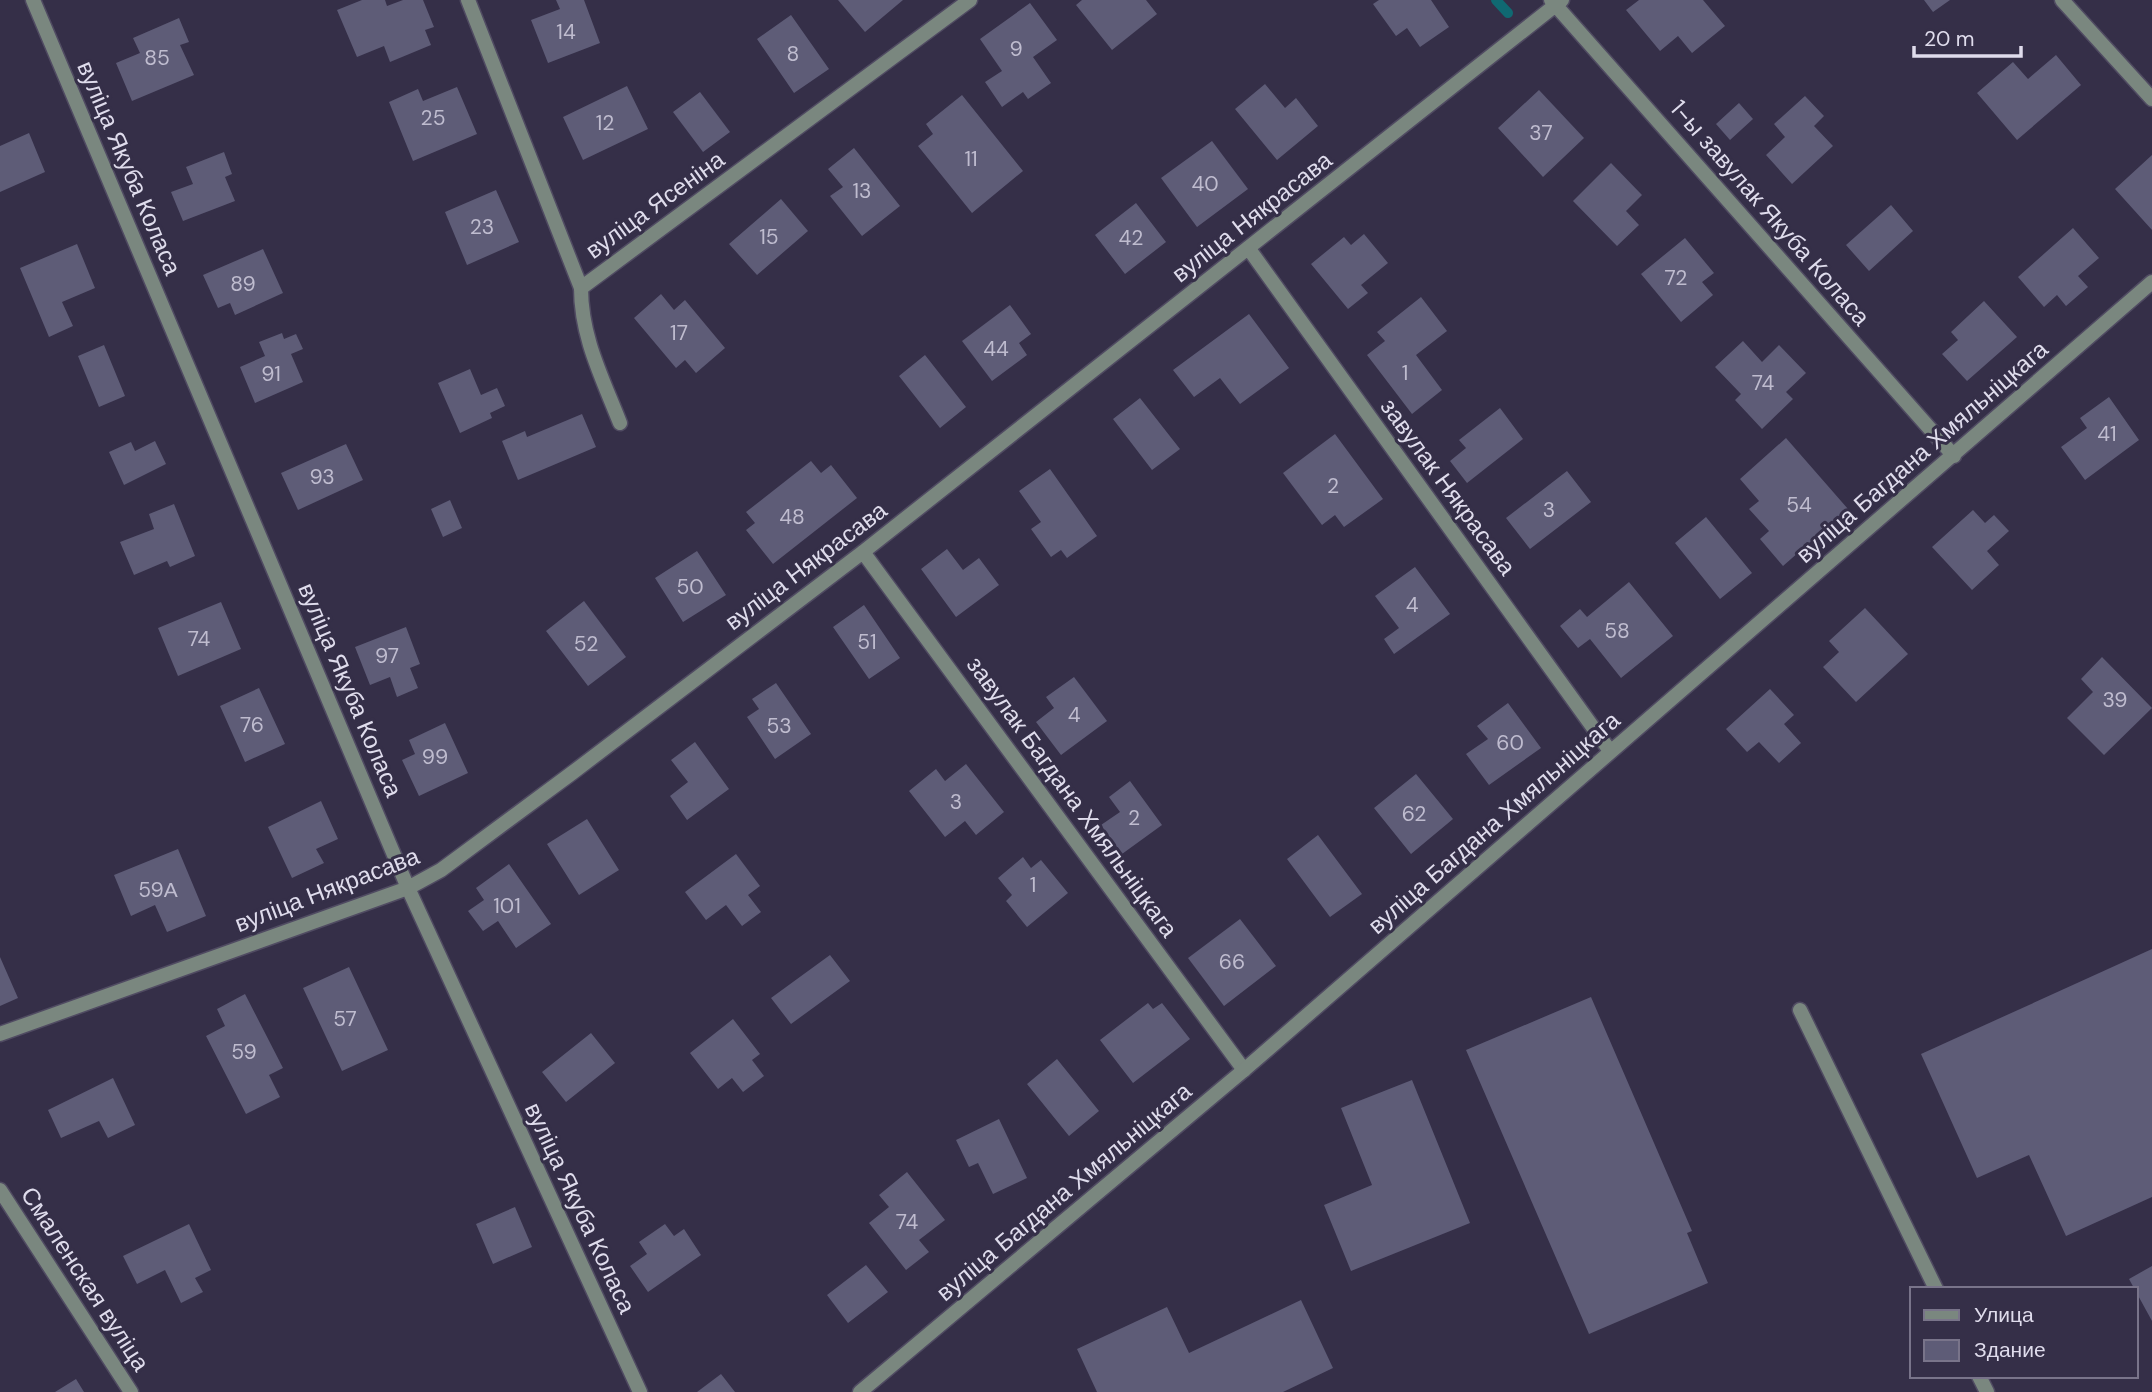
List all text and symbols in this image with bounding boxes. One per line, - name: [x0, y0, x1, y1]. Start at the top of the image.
- scale bar: [1914, 14, 2021, 58]
- house number: 14: [556, 18, 576, 46]
- text: 20 m: [1924, 25, 1975, 53]
- house number: 9: [1009, 35, 1023, 63]
- house number: 8: [787, 40, 799, 68]
- house number: 85: [144, 44, 170, 72]
- street label: вуліца Якуба Коласа: [70, 56, 189, 280]
- street label: 1-ы завулак Якуба Коласа: [1664, 93, 1877, 332]
- house number: 25: [421, 104, 445, 132]
- house number: 12: [596, 109, 614, 137]
- house number: 37: [1529, 119, 1553, 147]
- street label: вуліца Ясеніна: [579, 143, 731, 265]
- street label: вуліца Някрасава: [1165, 144, 1339, 289]
- house number: 11: [964, 145, 978, 173]
- house number: 40: [1191, 170, 1219, 198]
- house number: 13: [853, 177, 871, 205]
- house number: 23: [470, 213, 494, 241]
- house number: 15: [759, 223, 779, 251]
- house number: 42: [1119, 224, 1143, 252]
- house number: 72: [1665, 264, 1687, 292]
- house number: 89: [230, 270, 256, 298]
- house number: 17: [670, 319, 688, 347]
- street label: вуліца Багдана Хмяльніцкага: [1789, 333, 2055, 570]
- house number: 44: [983, 335, 1009, 363]
- house number: 1: [1402, 359, 1408, 387]
- house number: 91: [261, 360, 281, 388]
- house number: 74: [1752, 369, 1775, 397]
- street label: завулак Някрасава: [1374, 392, 1523, 582]
- house number: 41: [2097, 420, 2117, 448]
- house number: 93: [309, 463, 335, 491]
- house number: 2: [1327, 472, 1339, 500]
- house number: 54: [1786, 491, 1812, 519]
- street label: вуліца Някрасава: [718, 494, 893, 637]
- house number: 3: [1543, 496, 1555, 524]
- house number: 48: [779, 503, 805, 531]
- house number: 50: [676, 573, 704, 601]
- street label: вуліца Якуба Коласа: [291, 578, 410, 802]
- house number: 4: [1406, 591, 1419, 619]
- house number: 58: [1604, 617, 1630, 645]
- house number: 74: [188, 625, 211, 653]
- house number: 51: [857, 628, 877, 656]
- house number: 52: [574, 630, 598, 658]
- house number: 97: [375, 642, 399, 670]
- street label: завулак Багдана Хмяльніцкага: [960, 650, 1185, 944]
- house number: 39: [2103, 686, 2128, 714]
- house number: 4: [1068, 701, 1081, 729]
- street label: вуліца Багдана Хмяльніцкага: [1361, 704, 1627, 941]
- house number: 76: [240, 711, 264, 739]
- house number: 53: [766, 712, 792, 740]
- house number: 60: [1496, 729, 1524, 757]
- house number: 99: [422, 743, 448, 771]
- house number: 3: [950, 788, 962, 816]
- house number: 62: [1402, 800, 1426, 828]
- house number: 2: [1128, 804, 1140, 832]
- street label: вуліца Някрасава: [230, 840, 424, 939]
- house number: 1: [1030, 871, 1036, 899]
- house number: 59А: [138, 876, 178, 904]
- house number: 101: [493, 892, 521, 920]
- house number: 66: [1219, 948, 1245, 976]
- house number: 57: [333, 1005, 357, 1033]
- house number: 59: [231, 1038, 257, 1066]
- street label: вуліца Багдана Хмяльніцкага: [930, 1075, 1198, 1308]
- street label: вуліца Якуба Коласа: [518, 1097, 643, 1319]
- street label: Смаленская вуліца: [14, 1181, 157, 1377]
- house number: 74: [896, 1208, 919, 1236]
- legend: [1910, 1287, 2138, 1378]
- text: Улица: [1974, 1301, 2034, 1329]
- text: Здание: [1974, 1336, 2046, 1364]

